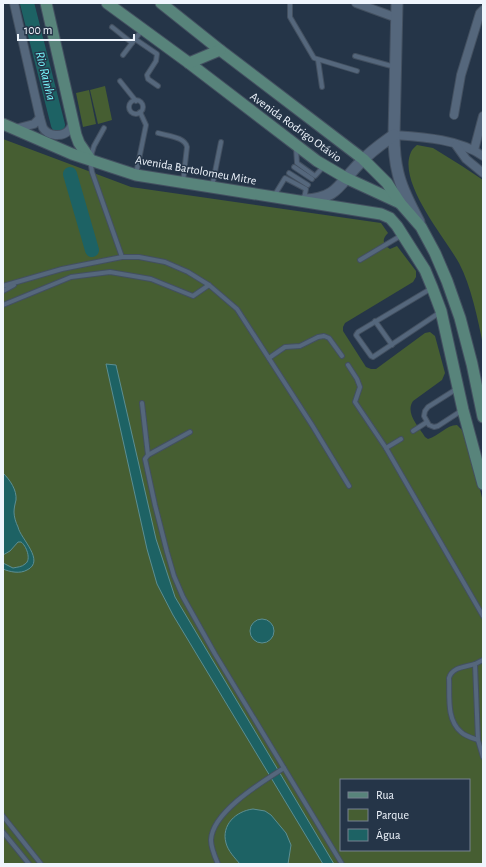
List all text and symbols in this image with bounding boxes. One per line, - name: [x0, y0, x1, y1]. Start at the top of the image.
- scale bar: [18, 16, 134, 42]
- text: 100 m: [24, 24, 52, 36]
- water label: Rio Rainha: [33, 50, 57, 102]
- street label: Avenida Rodrigo Otávio: [248, 90, 344, 164]
- street label: Avenida Bartolomeu Mitre: [134, 153, 258, 187]
- legend: [340, 779, 470, 851]
- text: Rua: [376, 789, 395, 801]
- text: Parque: [376, 809, 409, 821]
- text: Água: [376, 828, 401, 841]

